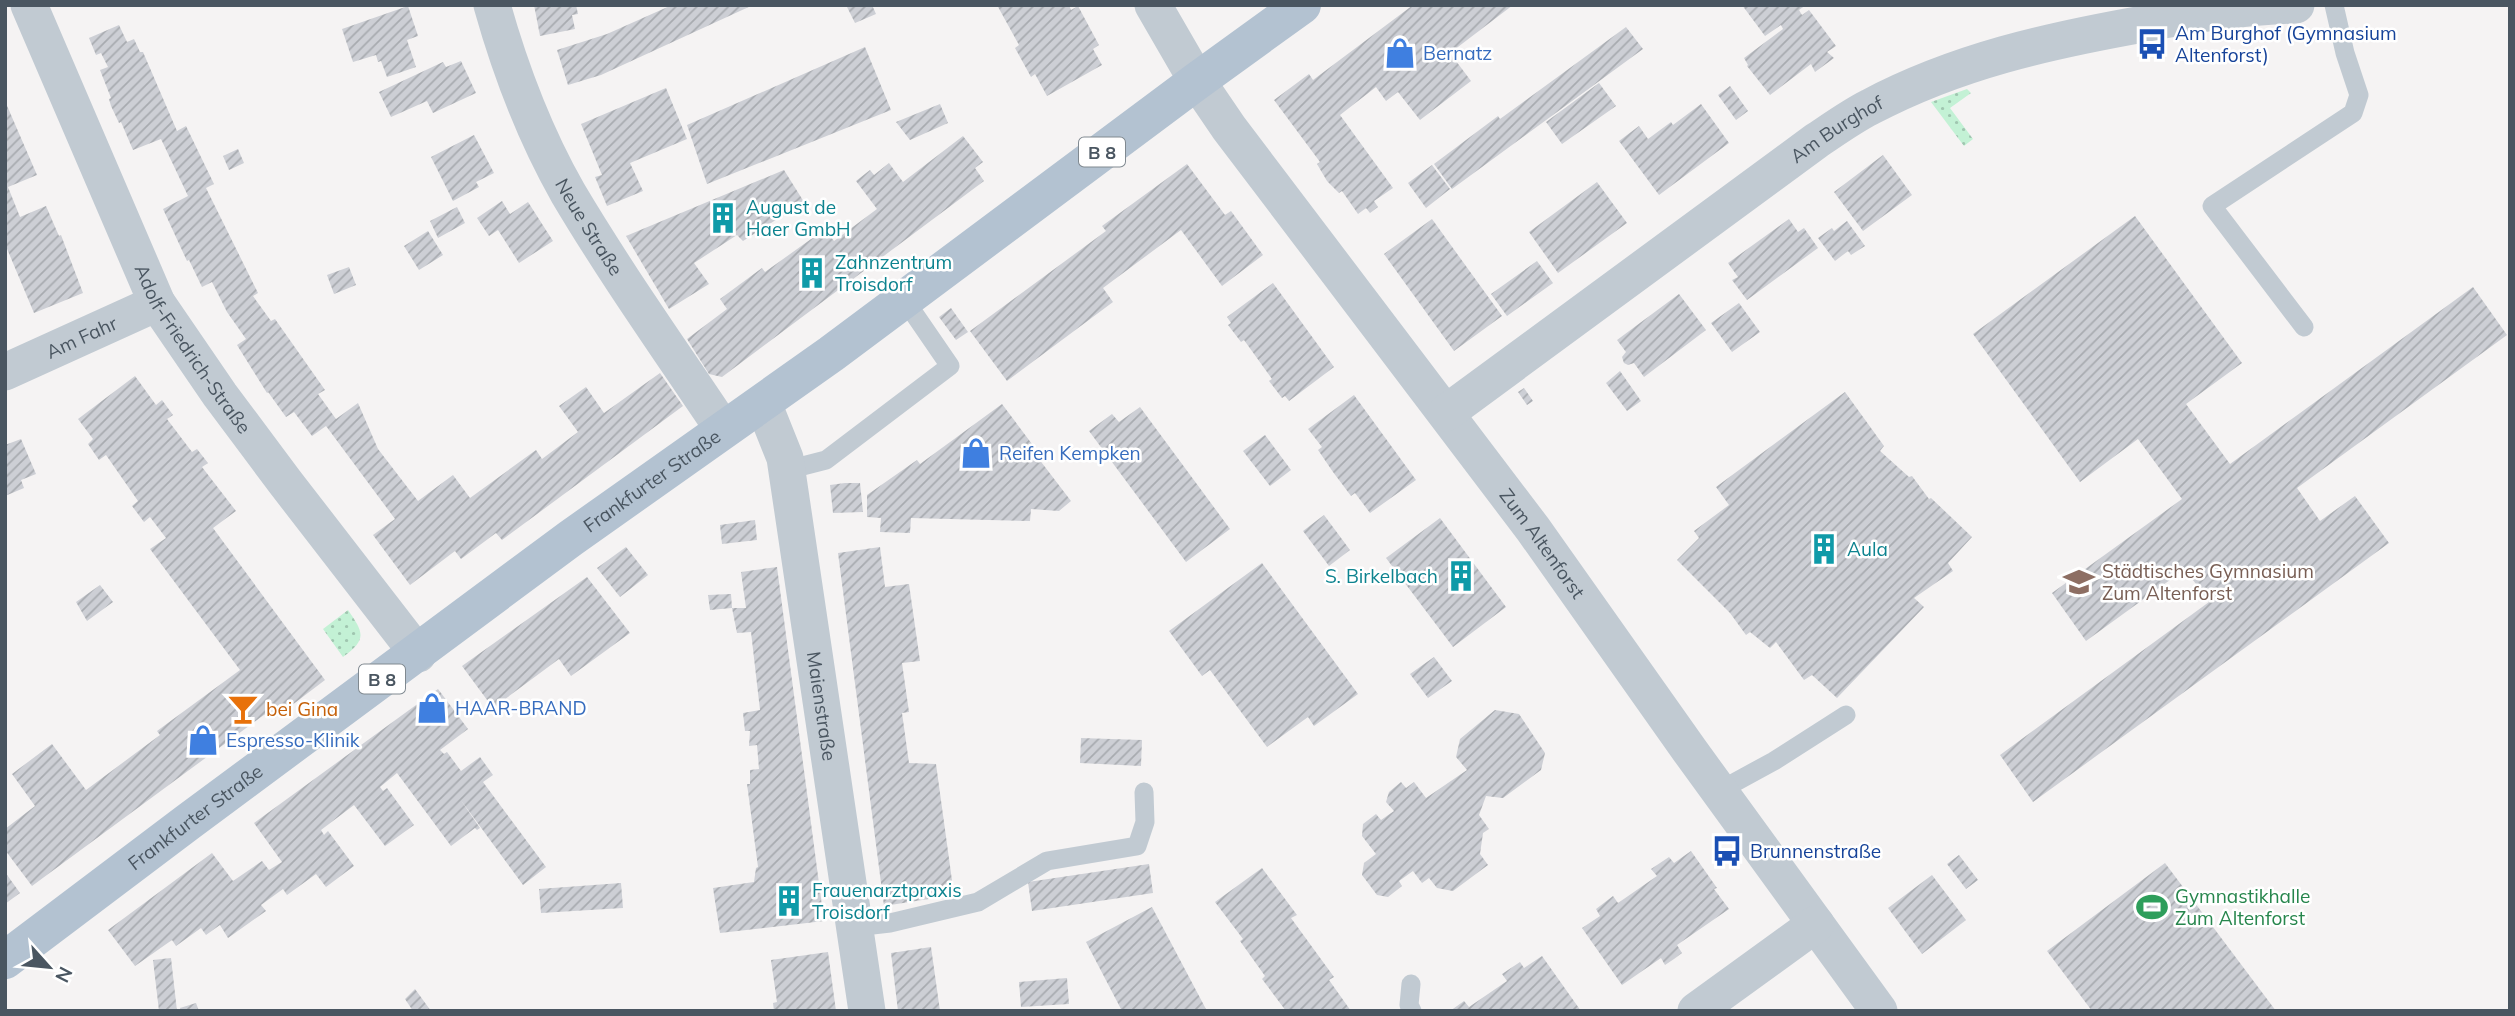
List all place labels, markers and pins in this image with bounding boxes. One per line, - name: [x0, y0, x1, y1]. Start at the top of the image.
- place label: Am Burghof (Gymnasium Altenforst): [2175, 21, 2397, 67]
- bus stop icon: Am Burghof (Gymnasium Altenforst): [2135, 27, 2169, 61]
- shop icon: Bernatz: [1383, 36, 1417, 70]
- place label: Bernatz: [1423, 41, 1492, 65]
- place label: August de Haer GmbH: [746, 195, 851, 241]
- building icon: August de Haer GmbH: [706, 201, 740, 235]
- place label: Zahnzentrum Troisdorf: [835, 250, 952, 296]
- building icon: Zahnzentrum Troisdorf: [795, 256, 829, 290]
- shop icon: Reifen Kempken: [959, 436, 993, 470]
- place label: Reifen Kempken: [999, 441, 1141, 465]
- building icon: Aula: [1807, 532, 1841, 566]
- place label: Aula: [1847, 537, 1888, 561]
- building icon: S. Birkelbach: [1444, 559, 1478, 593]
- place label: Städtisches Gymnasium Zum Altenforst: [2102, 559, 2314, 605]
- place label: S. Birkelbach: [1325, 564, 1438, 588]
- school or university icon: Städtisches Gymnasium Zum Altenforst: [2062, 565, 2096, 599]
- shop icon: HAAR-BRAND: [415, 691, 449, 725]
- bar icon: bei Gina: [226, 692, 260, 726]
- place label: HAAR-BRAND: [455, 696, 587, 720]
- place label: bei Gina: [266, 697, 338, 721]
- shop icon: Espresso-Klinik: [186, 723, 220, 757]
- place label: Espresso-Klinik: [226, 728, 360, 752]
- bus stop icon: Brunnenstraße: [1710, 834, 1744, 868]
- place label: Brunnenstraße: [1750, 839, 1881, 863]
- place label: Frauenarztpraxis Troisdorf: [812, 878, 962, 924]
- building icon: Frauenarztpraxis Troisdorf: [772, 884, 806, 918]
- place label: Gymnastikhalle Zum Altenforst: [2175, 884, 2310, 930]
- sports icon: Gymnastikhalle Zum Altenforst: [2135, 890, 2169, 924]

